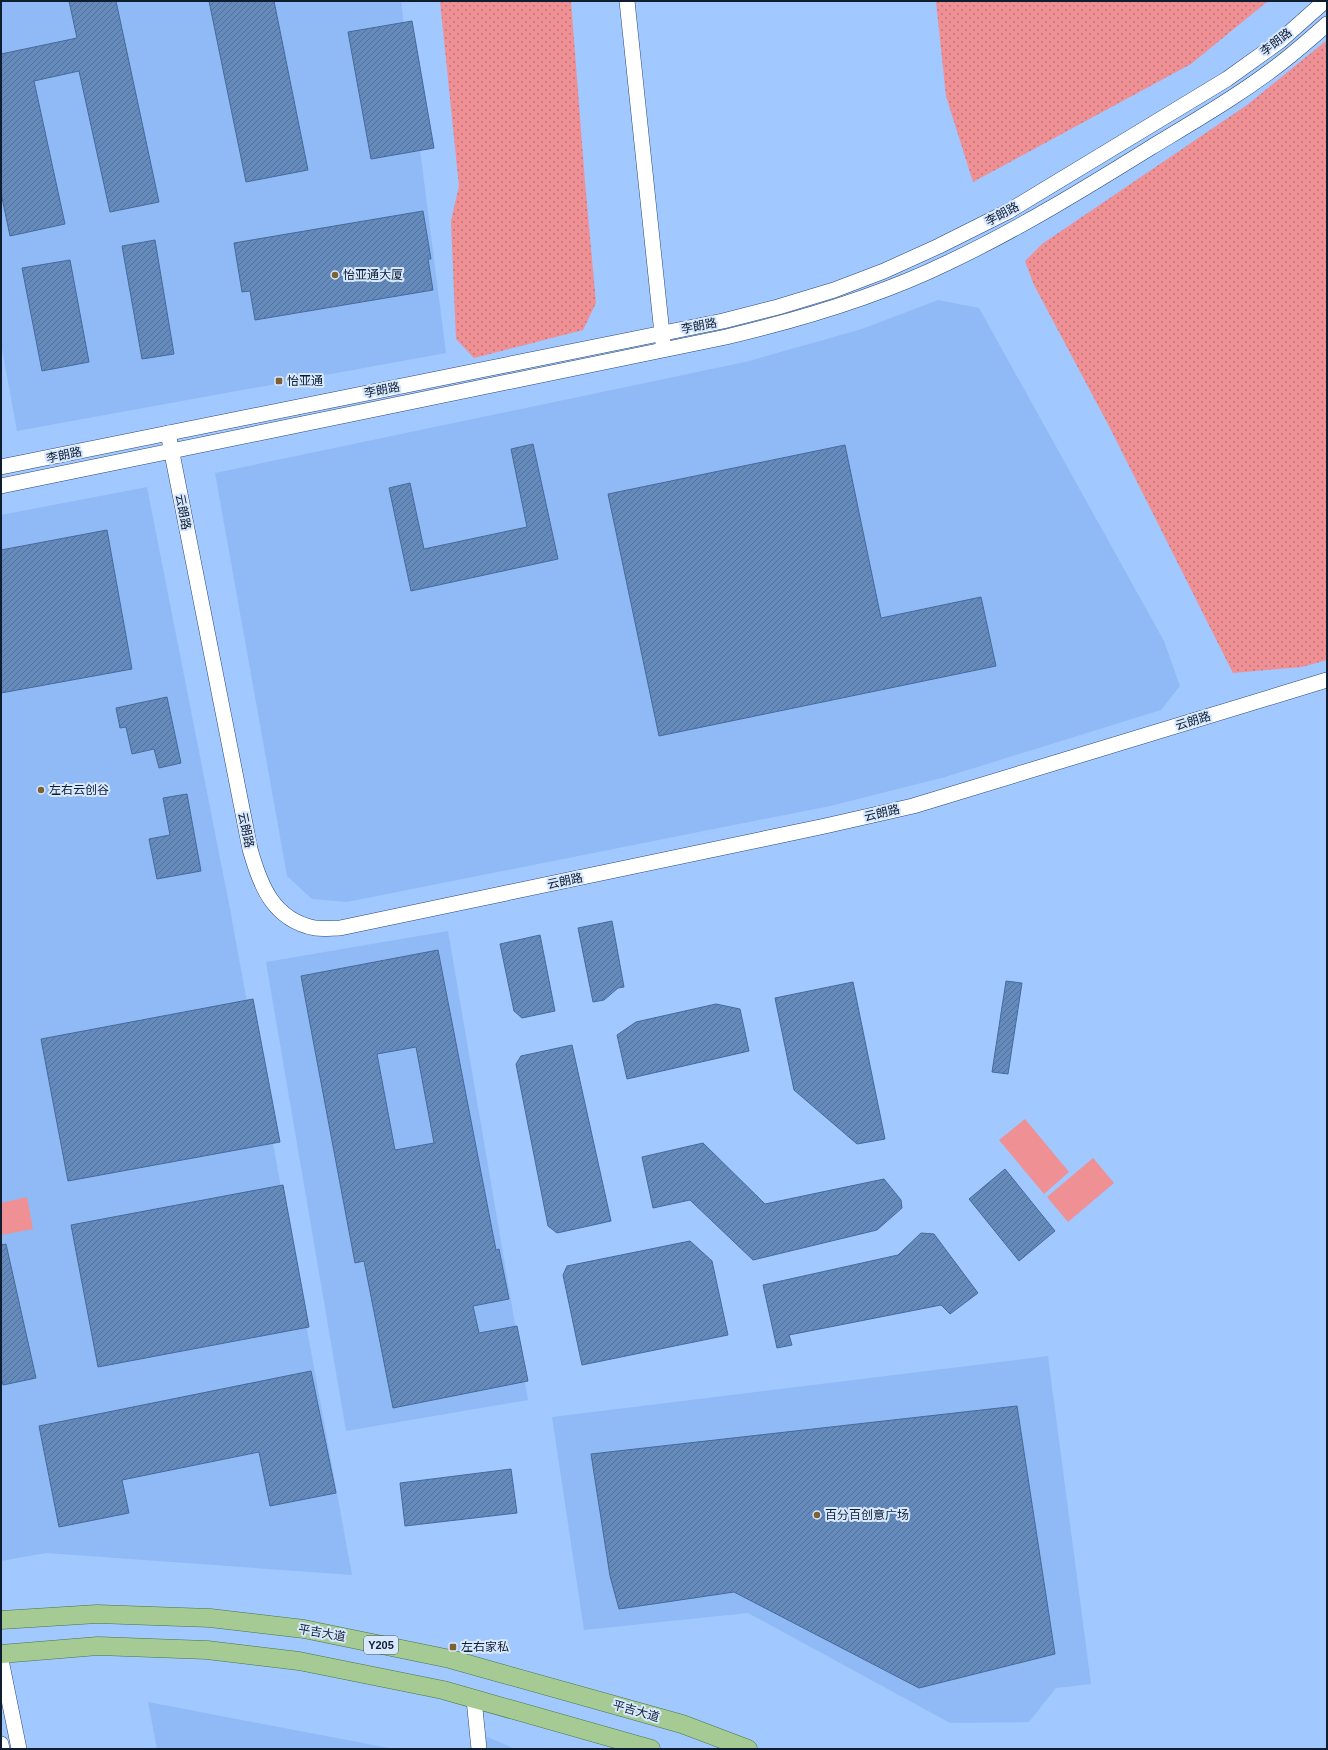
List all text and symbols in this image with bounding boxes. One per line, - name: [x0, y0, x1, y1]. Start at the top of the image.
- street label: 李朗路: [1258, 25, 1294, 59]
- street label: 李朗路: [983, 199, 1021, 229]
- place label: 怡亚通大厦: [343, 268, 403, 282]
- marker: 怡亚通大厦: [330, 270, 340, 280]
- street label: 李朗路: [680, 316, 718, 336]
- place label: 怡亚通: [287, 374, 323, 388]
- marker: 怡亚通: [274, 376, 284, 386]
- street label: 李朗路: [363, 380, 401, 400]
- street label: 李朗路: [45, 444, 83, 466]
- street label: 云朗路: [173, 493, 193, 531]
- street label: 云朗路: [1174, 709, 1212, 733]
- place label: 左右云创谷: [49, 783, 109, 797]
- marker: 左右云创谷: [36, 785, 46, 795]
- street label: 云朗路: [863, 802, 901, 824]
- street label: 云朗路: [235, 811, 257, 849]
- street label: 云朗路: [546, 870, 584, 892]
- place label: 百分百创意广场: [825, 1508, 909, 1522]
- marker: 百分百创意广场: [812, 1510, 822, 1520]
- street label: 平吉大道: [297, 1622, 347, 1644]
- road number: Y205: [364, 1636, 398, 1654]
- place label: 左右家私: [461, 1640, 509, 1654]
- marker: 左右家私: [448, 1642, 458, 1652]
- street label: 平吉大道: [611, 1698, 661, 1724]

